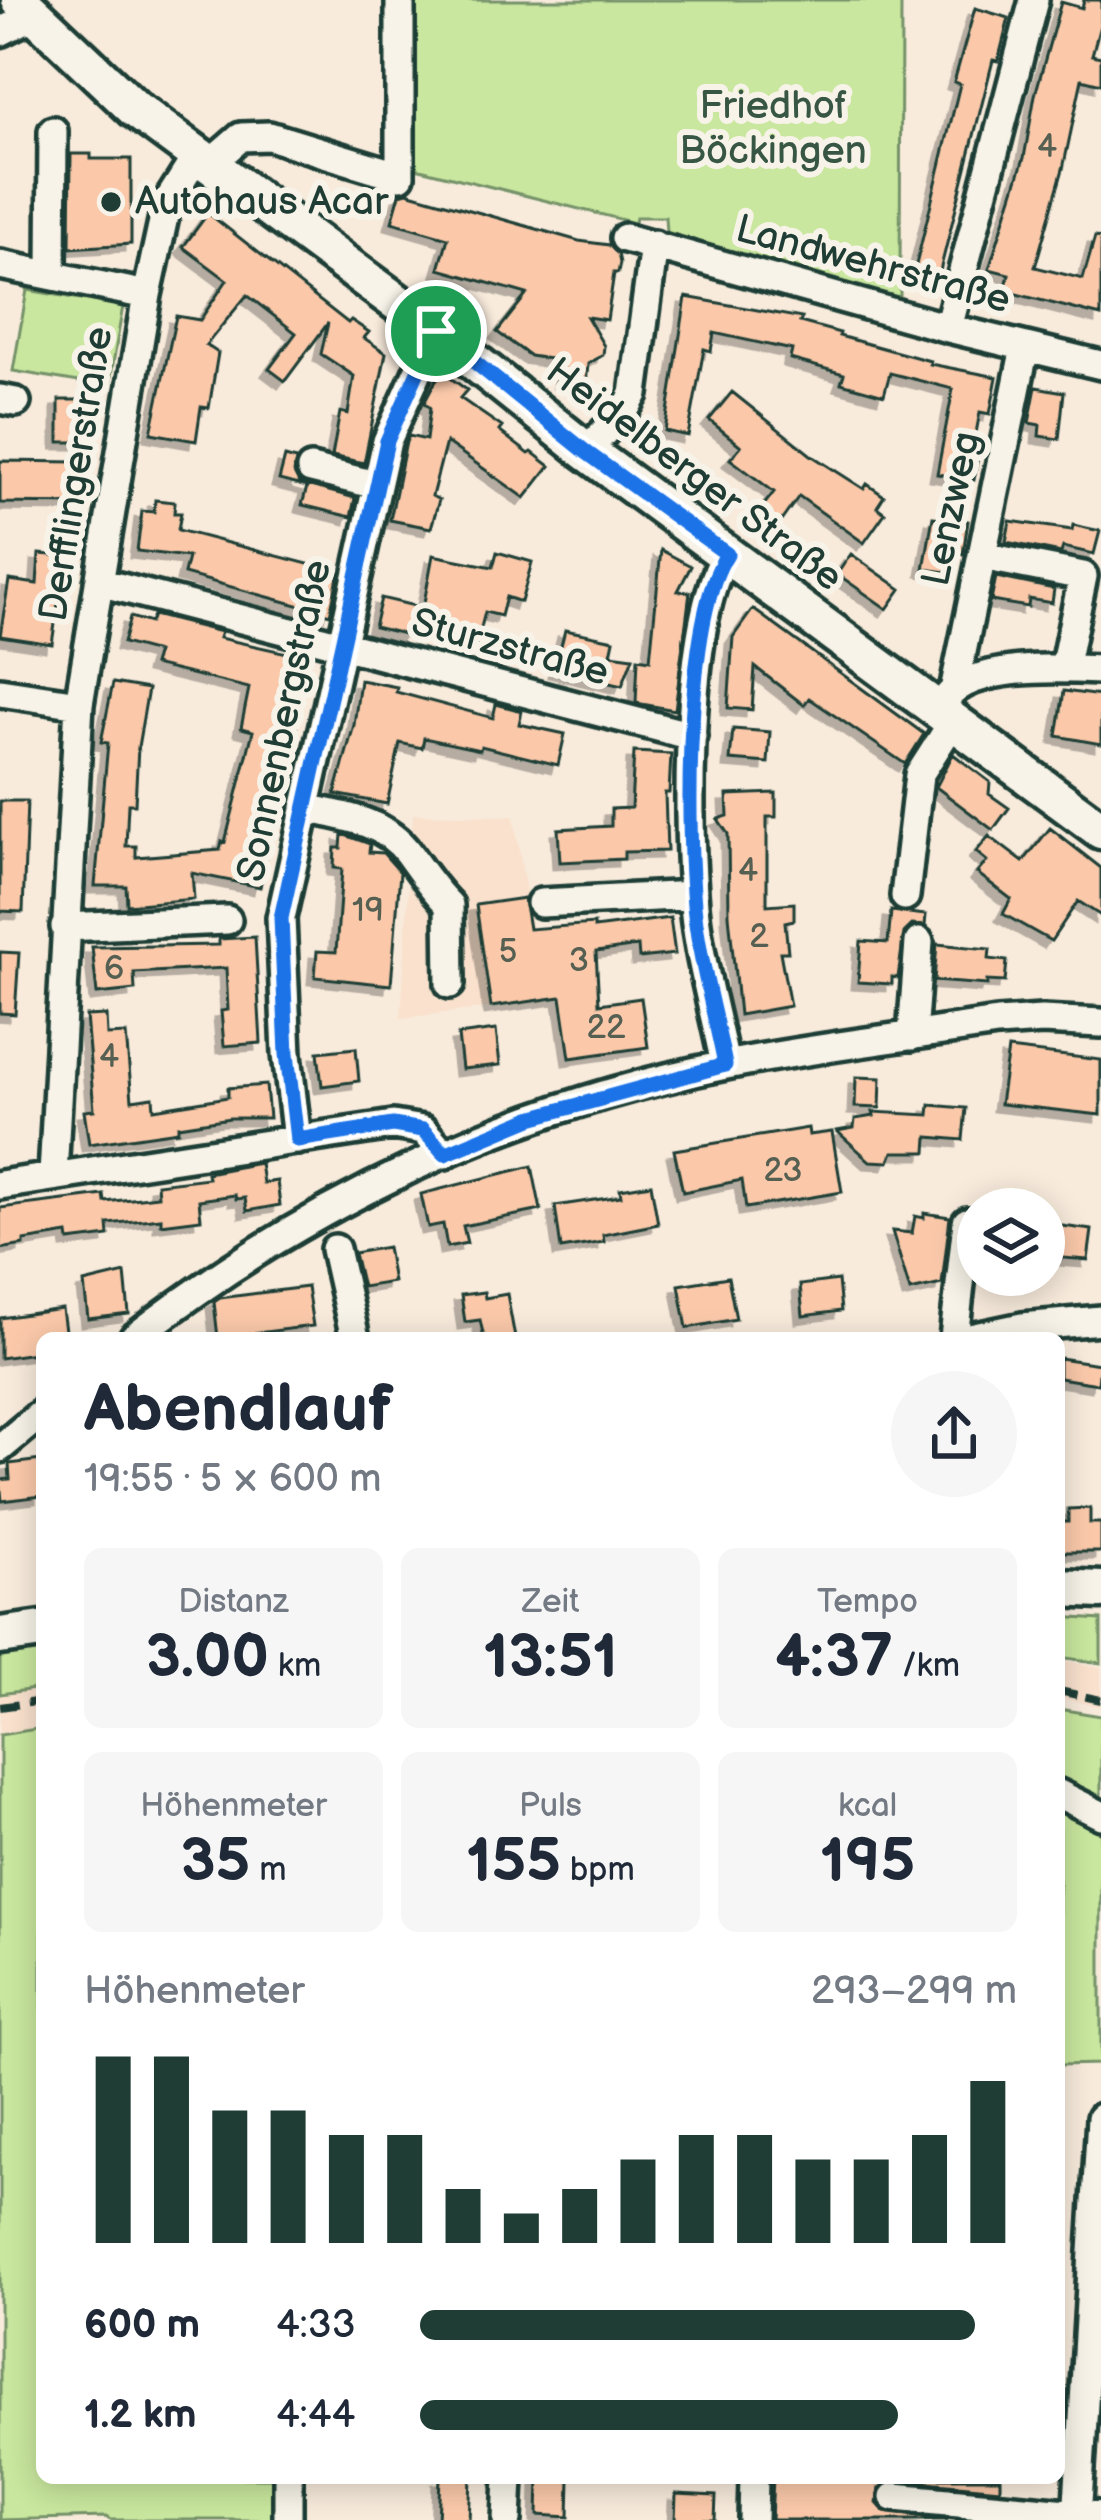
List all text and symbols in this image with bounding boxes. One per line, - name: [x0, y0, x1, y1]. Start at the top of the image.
- park label: Friedhof Böckingen: [679, 83, 867, 175]
- house number: 4: [1037, 127, 1057, 167]
- place label: Autohaus Acar: [135, 179, 389, 226]
- marker: Autohaus Acar: [98, 189, 124, 215]
- street label: Landwehrstraße: [731, 206, 1015, 324]
- pin: [385, 280, 487, 382]
- icon: arrive: [403, 298, 469, 364]
- street label: Derfflingerstraße: [31, 323, 123, 625]
- street label: Heidelberger Straße: [537, 348, 851, 602]
- street label: Lenzweg: [913, 428, 991, 590]
- street label: Sonnenbergstraße: [228, 556, 342, 886]
- street label: Sturzstraße: [406, 599, 614, 697]
- house number: 4: [738, 851, 758, 891]
- house number: 19: [352, 891, 384, 931]
- house number: 2: [749, 917, 769, 957]
- house number: 5: [499, 932, 517, 972]
- house number: 3: [569, 941, 589, 981]
- house number: 6: [104, 949, 124, 989]
- house number: 22: [587, 1008, 626, 1048]
- house number: 4: [99, 1037, 119, 1077]
- house number: 23: [763, 1151, 803, 1191]
- map controls: [957, 1188, 1065, 1296]
- button: layers: [957, 1188, 1065, 1296]
- text: Abendlauf: [84, 1371, 393, 1450]
- button: share: [891, 1371, 1017, 1497]
- text: 19:55 · 5 × 600 m: [84, 1456, 381, 1503]
- text: Distanz: [178, 1582, 289, 1622]
- text: Zeit: [522, 1582, 579, 1622]
- text: Tempo: [817, 1582, 918, 1622]
- text: 3.00: [146, 1622, 269, 1694]
- text: 13:51: [483, 1622, 618, 1694]
- text: 4:37: [775, 1622, 893, 1694]
- text: km: [269, 1646, 321, 1686]
- text: /km: [893, 1646, 960, 1686]
- text: Höhenmeter: [140, 1786, 327, 1826]
- text: Puls: [519, 1786, 582, 1826]
- text: kcal: [838, 1786, 897, 1826]
- text: 35: [181, 1826, 250, 1898]
- text: 155: [466, 1826, 561, 1898]
- text: 195: [820, 1826, 915, 1898]
- text: m: [250, 1850, 286, 1890]
- text: bpm: [561, 1850, 635, 1890]
- text: Höhenmeter: [84, 1968, 305, 2015]
- text: 293–299 m: [811, 1968, 1017, 2015]
- text: 600 m: [84, 2302, 200, 2349]
- text: 4:33: [276, 2302, 356, 2349]
- text: 1.2 km: [84, 2392, 197, 2439]
- text: 4:44: [276, 2392, 355, 2439]

